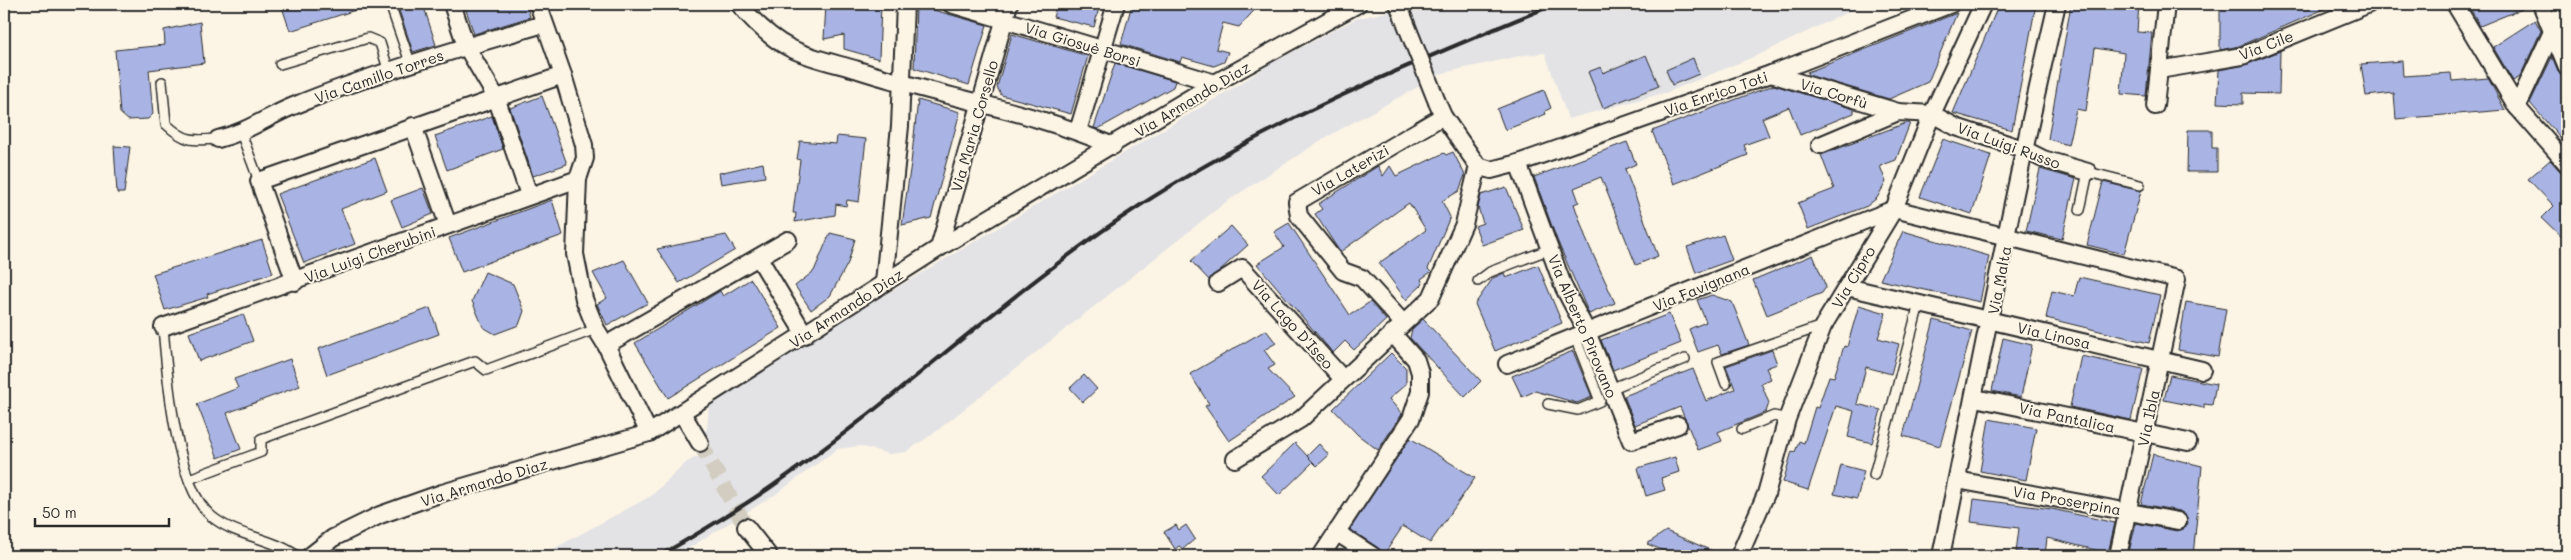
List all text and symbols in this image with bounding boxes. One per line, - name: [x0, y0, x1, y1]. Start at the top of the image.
- street label: Via Giosuè Borsi: [1023, 17, 1143, 71]
- street label: Via Cile: [2236, 25, 2296, 65]
- street label: Via Camillo Torres: [312, 45, 446, 107]
- street label: Via Armando Diaz: [1130, 57, 1254, 141]
- street label: Via Maria Corsello: [946, 58, 1002, 194]
- street label: Via Enrico Toti: [1662, 66, 1770, 120]
- street label: Via Corfù: [1798, 73, 1870, 113]
- street label: Via Luigi Russo: [1955, 117, 2063, 173]
- street label: Via Laterizi: [1308, 140, 1392, 200]
- street label: Via Luigi Cherubini: [302, 221, 438, 287]
- street label: Via Cipro: [1827, 242, 1879, 312]
- street label: Via Malta: [1983, 244, 2015, 316]
- street label: Via Alberto Pirovano: [1544, 251, 1622, 401]
- street label: Via Favignana: [1650, 259, 1752, 315]
- street label: Via Armando Diaz: [785, 264, 907, 352]
- street label: Via Lago D'Iseo: [1248, 275, 1339, 373]
- street label: Via Linosa: [2015, 317, 2093, 353]
- street label: Via Ibla: [2132, 388, 2164, 448]
- street label: Via Pantalica: [2017, 397, 2117, 437]
- street label: Via Armando Diaz: [418, 453, 550, 511]
- street label: Via Proserpina: [2011, 481, 2123, 519]
- scale bar: [35, 495, 169, 527]
- text: 50 m: [42, 502, 77, 522]

